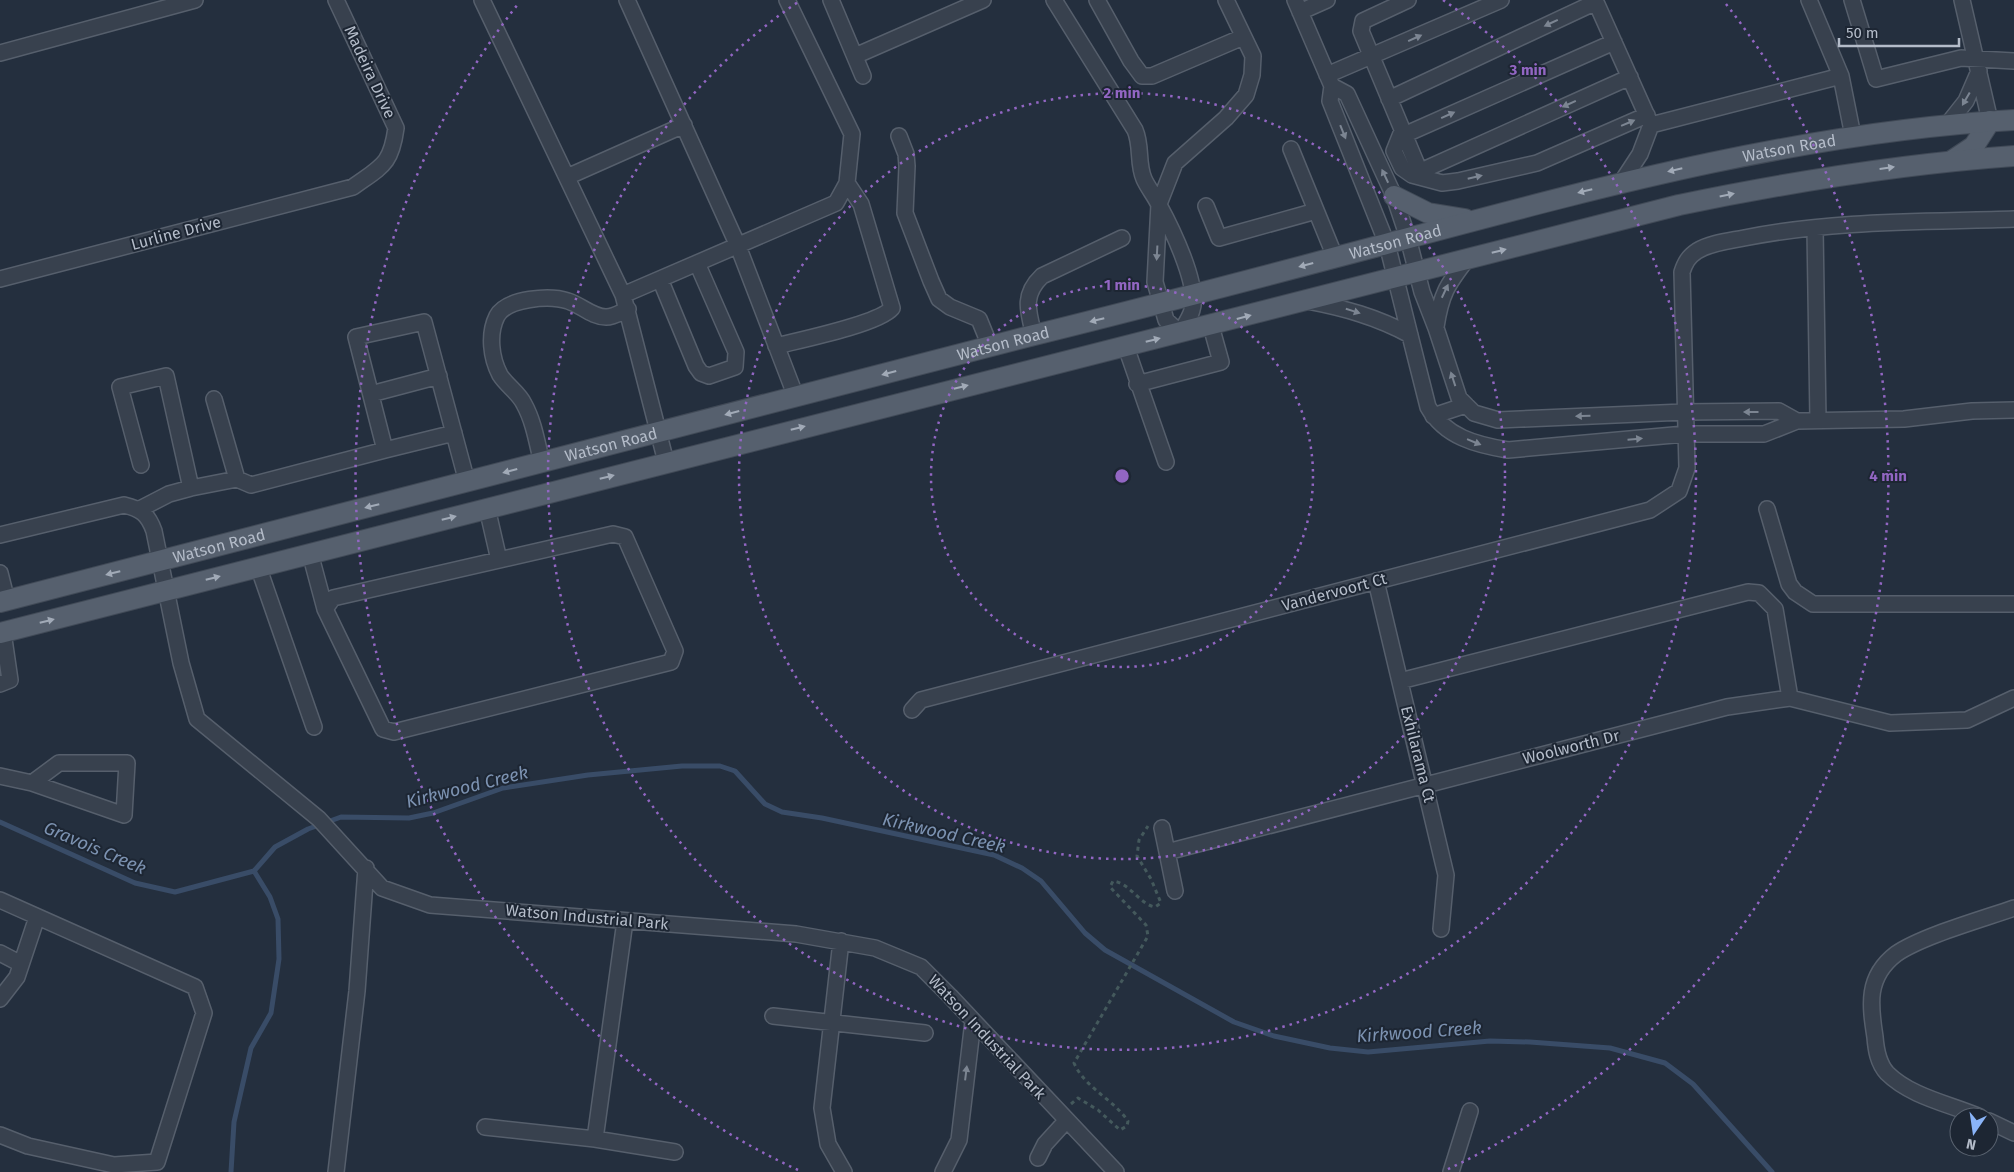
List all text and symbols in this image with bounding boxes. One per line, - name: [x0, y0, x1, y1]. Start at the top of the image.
- scale bar: [1839, 15, 1959, 47]
- one-way arrow: [1544, 19, 1558, 27]
- street label: Madeira Drive: [340, 23, 400, 121]
- text: 50 m: [1846, 24, 1879, 42]
- one-way arrow: [1408, 33, 1422, 41]
- text: 3 min: [1509, 61, 1546, 79]
- text: 2 min: [1104, 84, 1140, 102]
- one-way arrow: [1961, 93, 1970, 106]
- one-way arrow: [1562, 101, 1576, 109]
- one-way arrow: [1441, 110, 1455, 118]
- one-way arrow: [1621, 119, 1635, 127]
- one-way arrow: [1339, 125, 1347, 140]
- street label: Watson Road: [1741, 130, 1837, 166]
- one-way arrow: [1880, 164, 1896, 172]
- one-way arrow: [1667, 166, 1682, 174]
- one-way arrow: [1380, 169, 1388, 183]
- one-way arrow: [1468, 173, 1483, 181]
- one-way arrow: [1578, 188, 1593, 196]
- one-way arrow: [1720, 191, 1735, 199]
- street label: Lurline Drive: [129, 212, 223, 254]
- street label: Watson Road: [1347, 220, 1443, 263]
- one-way arrow: [1152, 245, 1160, 261]
- one-way arrow: [1492, 247, 1507, 255]
- one-way arrow: [1298, 261, 1314, 269]
- text: 1 min: [1104, 276, 1140, 294]
- one-way arrow: [1442, 284, 1450, 298]
- one-way arrow: [1346, 308, 1361, 316]
- one-way arrow: [1237, 313, 1252, 321]
- one-way arrow: [1089, 316, 1104, 324]
- street label: Watson Road: [955, 322, 1051, 364]
- one-way arrow: [1146, 336, 1161, 344]
- one-way arrow: [881, 369, 896, 377]
- one-way arrow: [1449, 371, 1457, 386]
- one-way arrow: [954, 383, 969, 391]
- one-way arrow: [1743, 408, 1759, 416]
- one-way arrow: [724, 410, 739, 418]
- one-way arrow: [1575, 413, 1591, 421]
- street label: Watson Road: [563, 423, 659, 465]
- one-way arrow: [791, 424, 806, 432]
- one-way arrow: [1627, 434, 1643, 442]
- one-way arrow: [1467, 439, 1481, 447]
- one-way arrow: [503, 467, 518, 475]
- centre of rings: [1113, 467, 1131, 485]
- text: 4 min: [1869, 467, 1907, 485]
- one-way arrow: [599, 473, 614, 481]
- one-way arrow: [364, 503, 379, 511]
- one-way arrow: [442, 513, 457, 521]
- street label: Watson Road: [171, 524, 267, 567]
- one-way arrow: [106, 569, 121, 577]
- street label: Vandervoort Ct: [1280, 569, 1389, 615]
- one-way arrow: [206, 574, 221, 582]
- one-way arrow: [40, 617, 55, 625]
- street label: Exhilarama Ct: [1397, 704, 1439, 804]
- street label: Woolworth Dr: [1521, 726, 1622, 768]
- water label: Kirkwood Creek: [404, 761, 531, 813]
- water label: Kirkwood Creek: [880, 808, 1008, 858]
- water label: Gravois Creek: [40, 817, 150, 880]
- street label: Watson Industrial Park: [505, 900, 670, 934]
- street label: Watson Industrial Park: [924, 971, 1050, 1104]
- water label: Kirkwood Creek: [1356, 1017, 1482, 1047]
- one-way arrow: [963, 1065, 971, 1081]
- north arrow: [1949, 1107, 1999, 1157]
- text: N: [1965, 1135, 1978, 1154]

